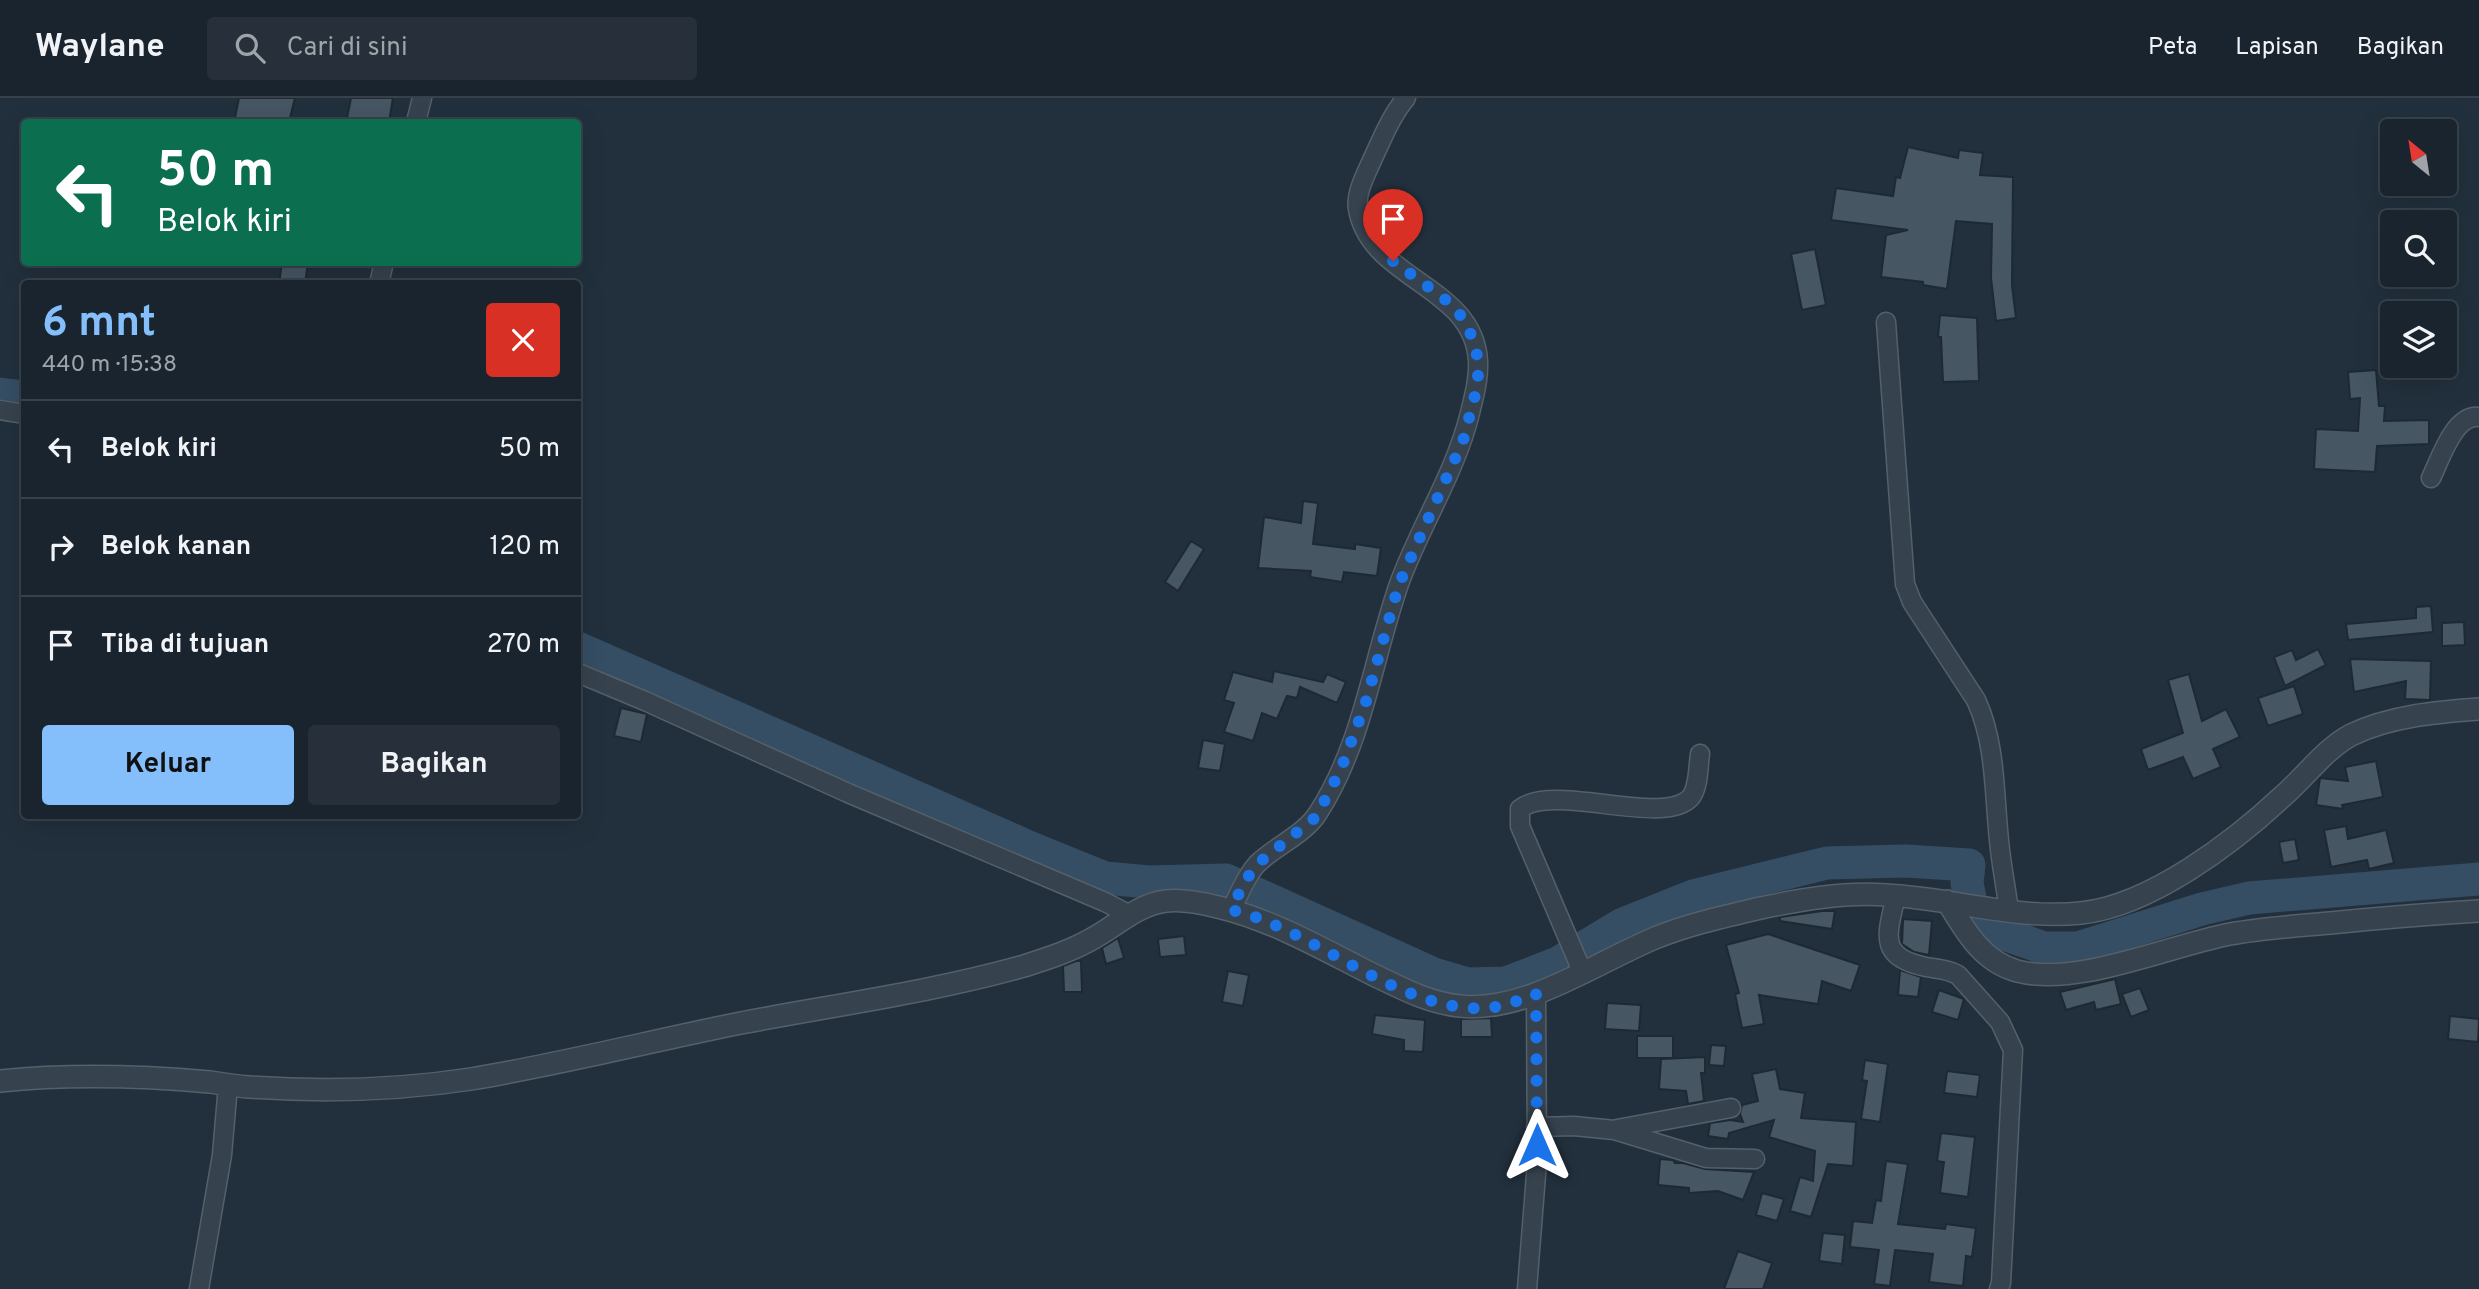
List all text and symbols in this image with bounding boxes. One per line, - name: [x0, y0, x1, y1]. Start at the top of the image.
- search box: [207, 17, 697, 80]
- text: Waylane: [35, 27, 165, 69]
- icon: search: [231, 29, 269, 67]
- text: Cari di sini: [287, 32, 408, 65]
- text: Peta: [2148, 33, 2197, 63]
- text: Lapisan: [2235, 33, 2319, 63]
- text: Bagikan: [2357, 33, 2444, 63]
- north arrow: [2380, 119, 2457, 196]
- map controls: [2380, 119, 2457, 378]
- text: 50 m: [157, 142, 274, 204]
- icon: left: [42, 147, 133, 238]
- pin: [1363, 189, 1423, 261]
- icon: arrive: [1374, 200, 1412, 238]
- text: Belok kiri: [157, 203, 292, 243]
- button: search: [2380, 210, 2457, 287]
- text: 6 mnt: [42, 298, 156, 351]
- button: layers: [2380, 301, 2457, 378]
- button: close: [486, 303, 560, 377]
- text: 440 m · 15:38: [42, 351, 177, 380]
- icon: left: [42, 430, 80, 468]
- text: Belok kiri: [101, 433, 217, 466]
- text: 50 m: [499, 433, 560, 466]
- icon: right: [42, 528, 80, 566]
- text: Belok kanan: [101, 531, 251, 564]
- text: 120 m: [490, 531, 560, 564]
- icon: arrive: [42, 626, 80, 664]
- text: Tiba di tujuan: [101, 629, 269, 662]
- text: 270 m: [487, 629, 560, 662]
- button: Keluar: [42, 725, 294, 805]
- button: Bagikan: [308, 725, 560, 805]
- position arrow: [1500, 1108, 1574, 1182]

